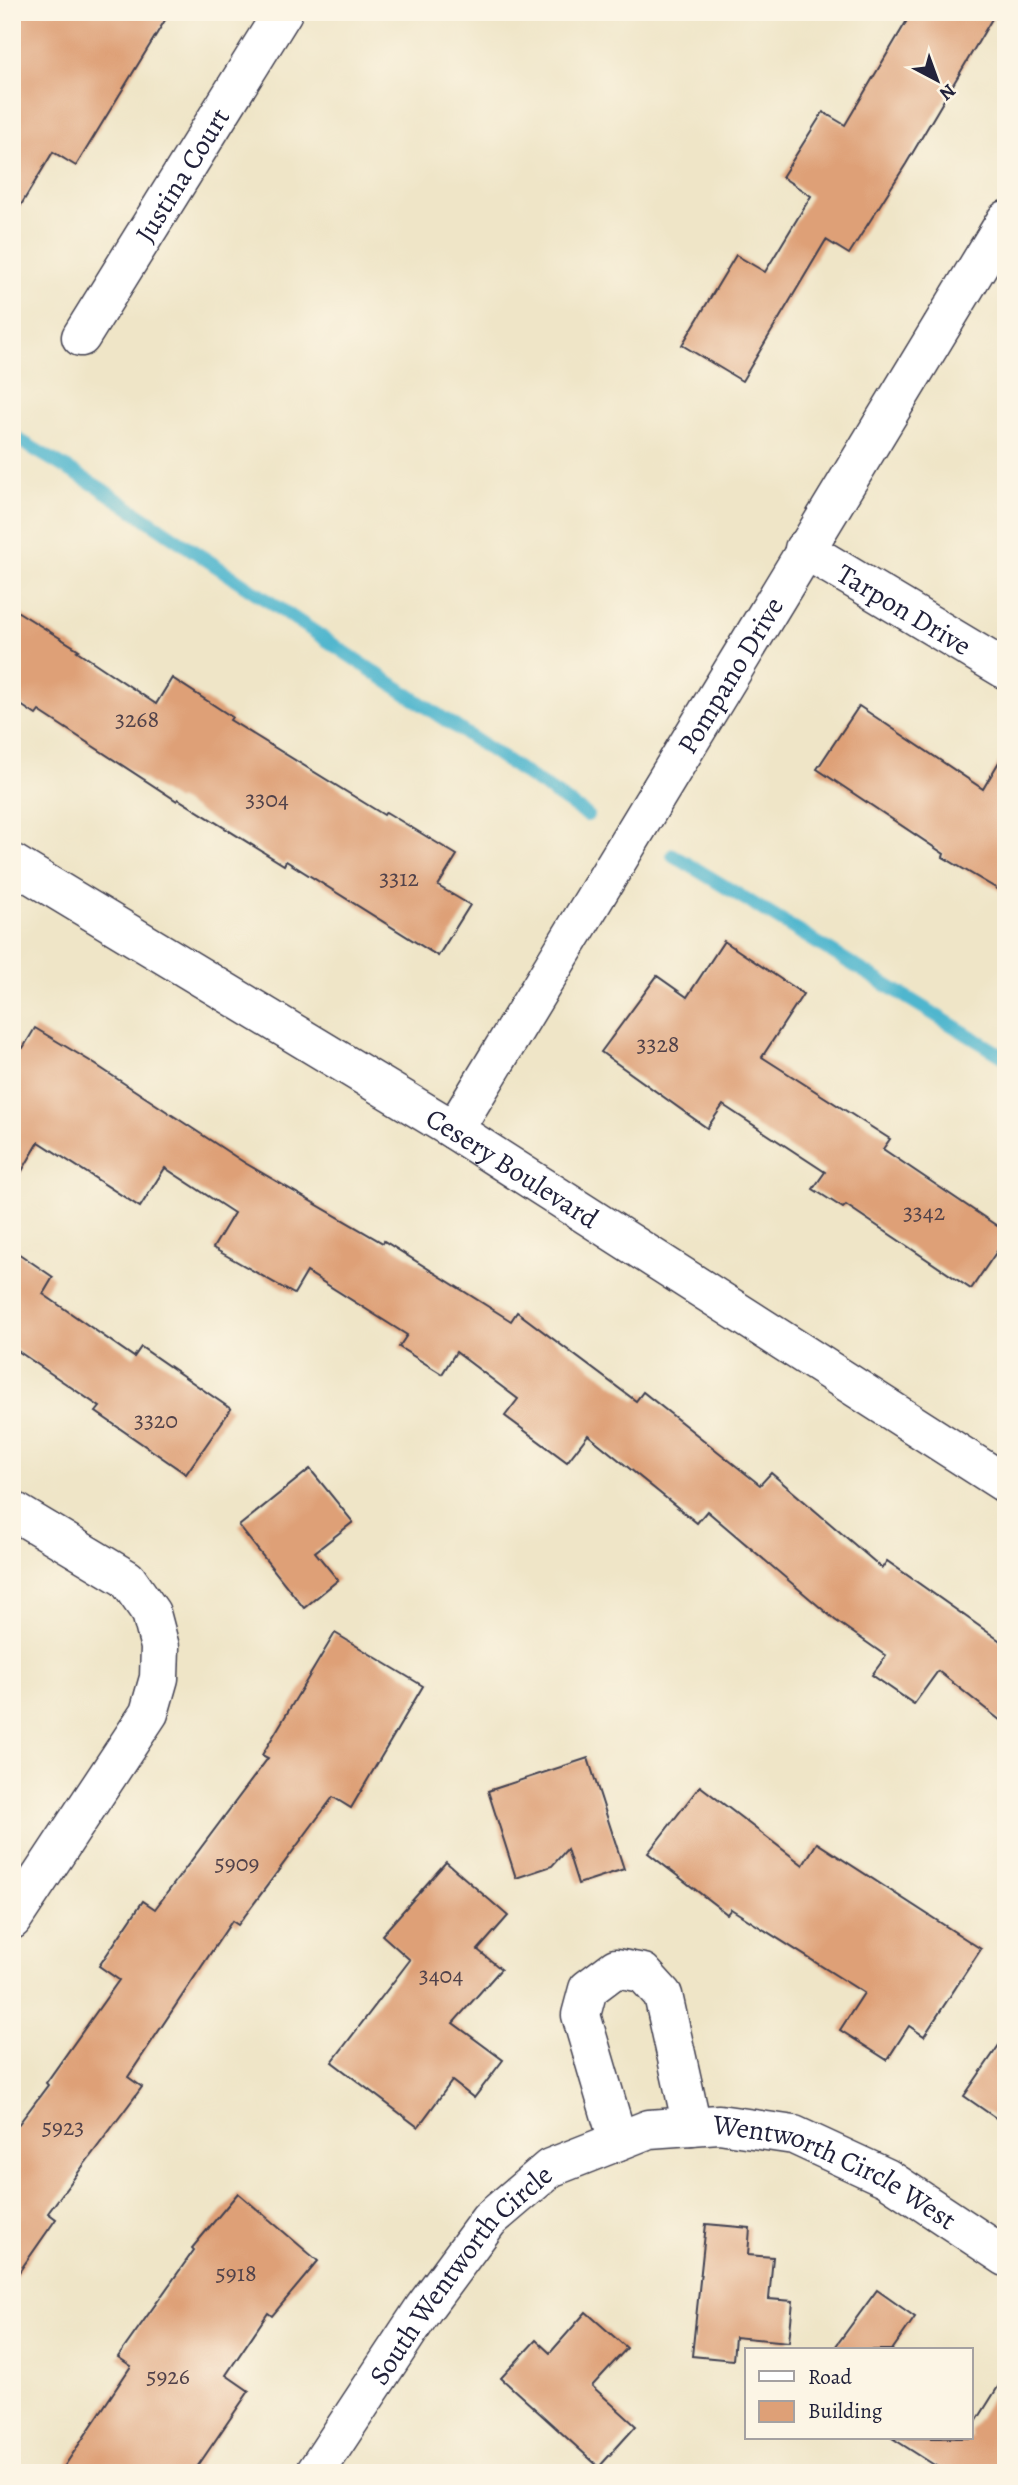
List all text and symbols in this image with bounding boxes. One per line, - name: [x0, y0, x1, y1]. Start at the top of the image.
- north arrow: [902, 46, 972, 116]
- text: N: [934, 78, 961, 107]
- street label: Justina Court: [126, 101, 239, 250]
- street label: Tarpon Drive: [830, 555, 978, 665]
- street label: Pompano Drive: [669, 590, 793, 761]
- house number: 3268: [115, 703, 159, 735]
- house number: 3304: [245, 783, 289, 815]
- house number: 3312: [379, 862, 419, 894]
- house number: 3328: [636, 1028, 680, 1060]
- street label: Cesery Boulevard: [418, 1099, 606, 1238]
- house number: 3342: [903, 1196, 945, 1228]
- house number: 3320: [134, 1404, 178, 1436]
- house number: 5909: [215, 1847, 259, 1879]
- house number: 3404: [419, 1959, 463, 1991]
- street label: Wentworth Circle West: [709, 2105, 964, 2239]
- house number: 5923: [42, 2111, 84, 2143]
- street label: South Wentworth Circle: [360, 2156, 561, 2393]
- house number: 5918: [215, 2257, 257, 2289]
- legend: [745, 2348, 972, 2440]
- house number: 5926: [146, 2360, 190, 2392]
- text: Road: [808, 2363, 852, 2391]
- text: Building: [808, 2397, 883, 2425]

